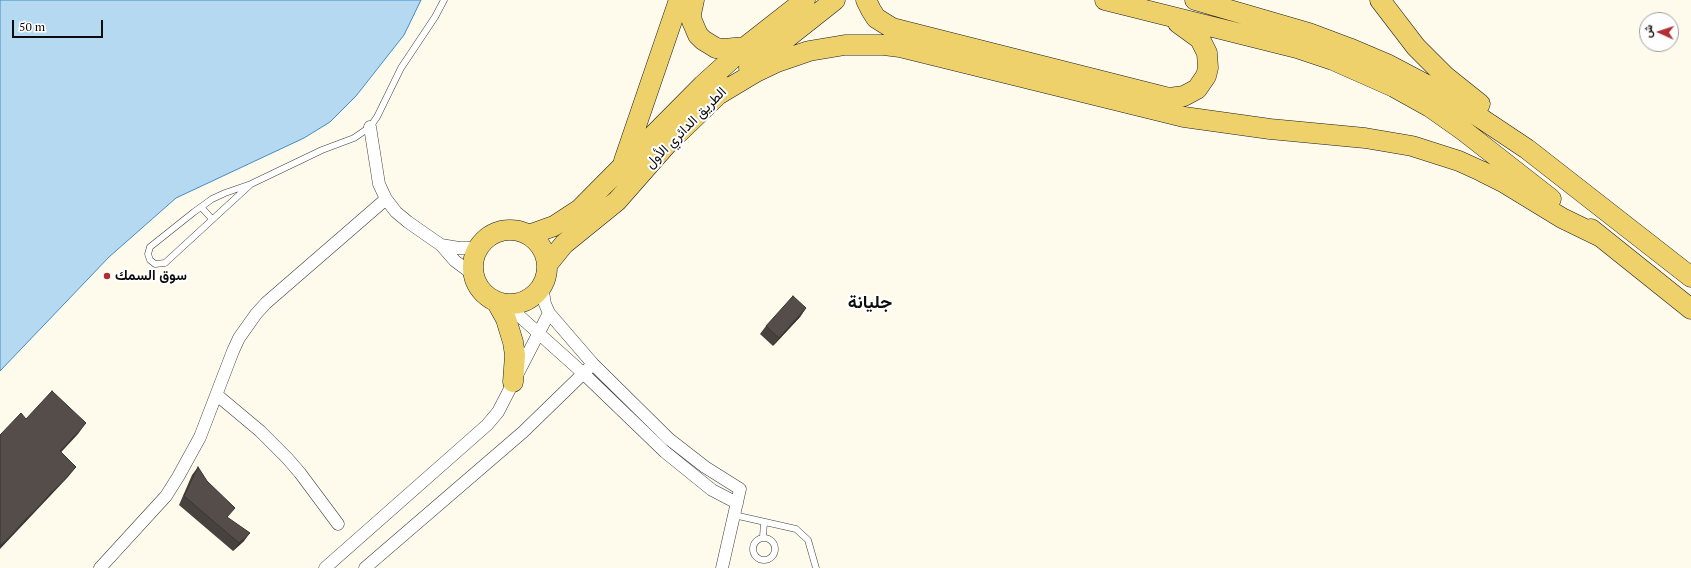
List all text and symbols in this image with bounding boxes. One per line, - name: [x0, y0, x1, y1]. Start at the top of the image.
- scale bar: [14, 12, 105, 38]
- north arrow: [1639, 12, 1679, 52]
- text: 50 m: [19, 19, 45, 34]
- text: ش: [1641, 24, 1655, 38]
- street label: الطريق الدائري الأول: [642, 84, 730, 172]
- place label: سوق السمك: [115, 268, 187, 284]
- marker: سوق السمك: [102, 271, 112, 281]
- district label: جليانة: [848, 292, 892, 314]

